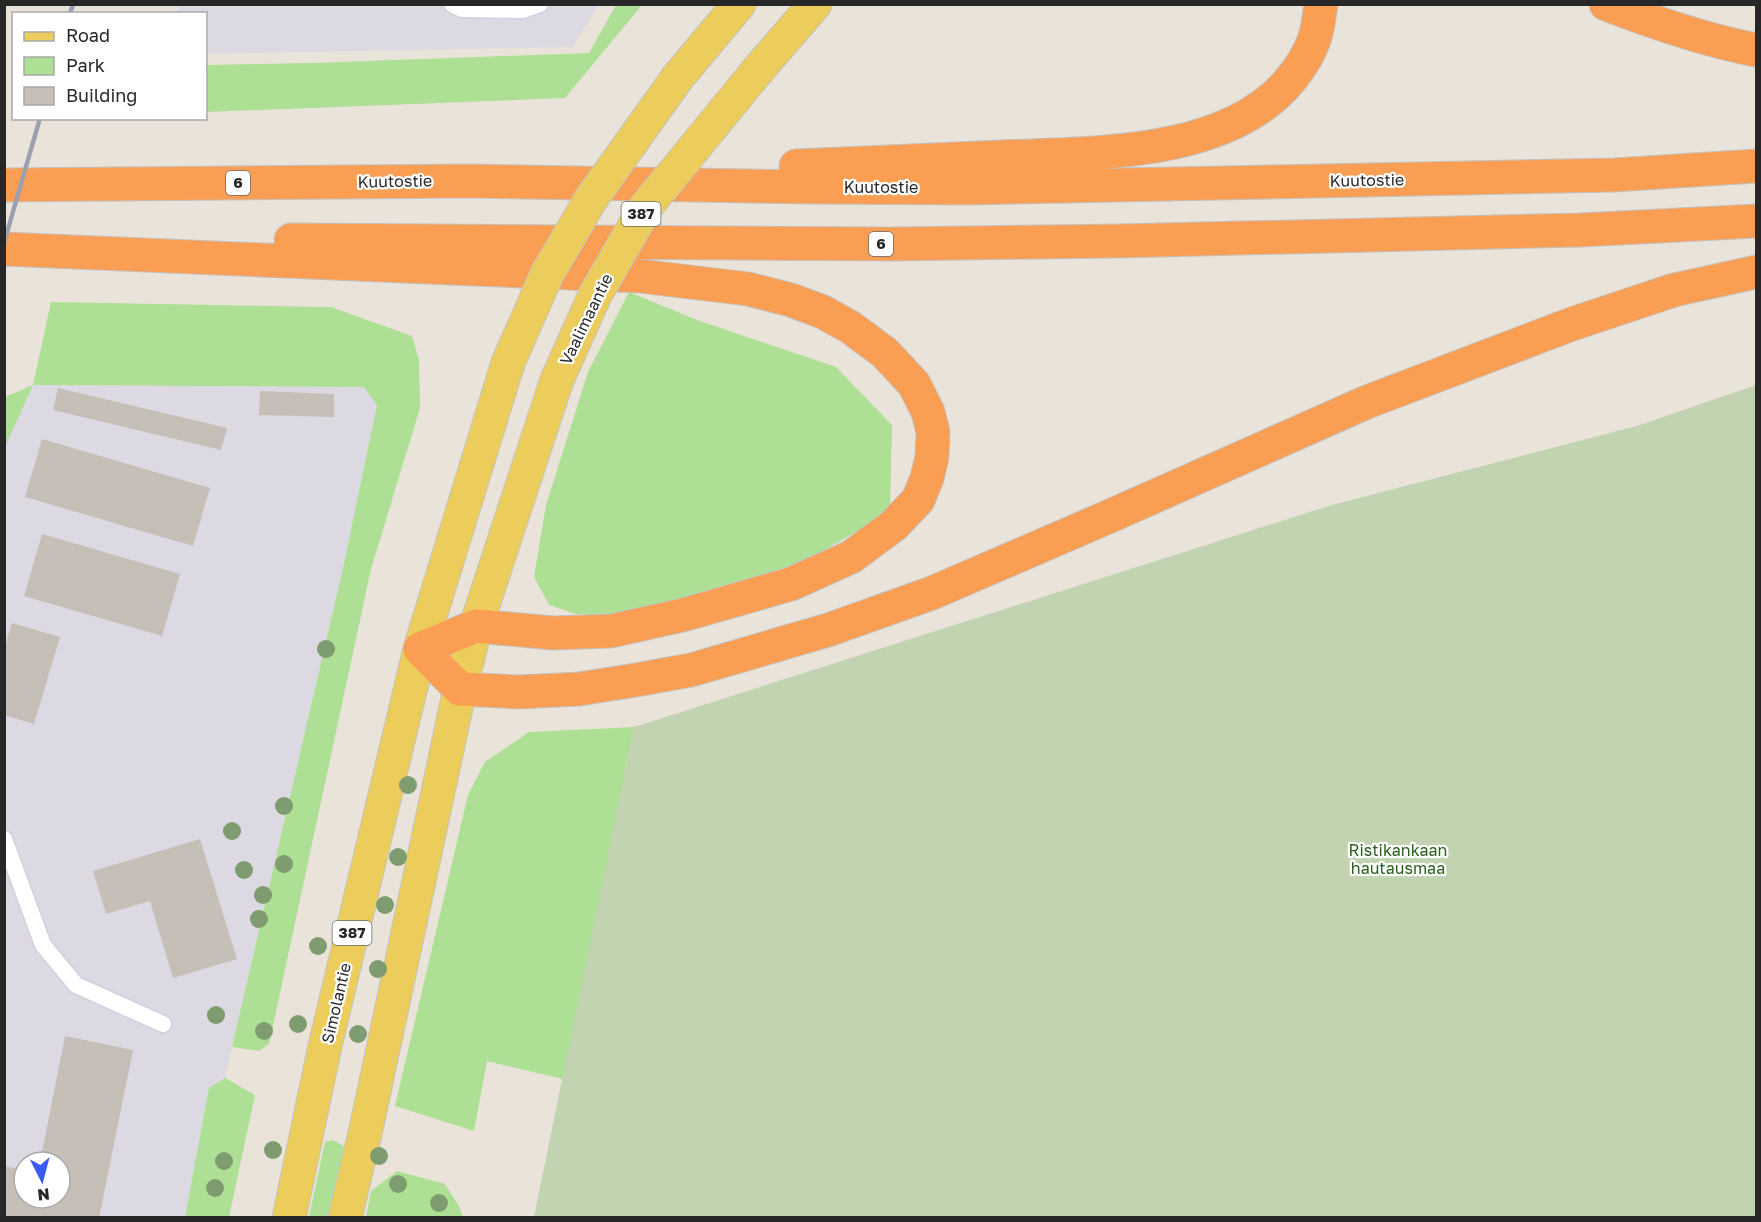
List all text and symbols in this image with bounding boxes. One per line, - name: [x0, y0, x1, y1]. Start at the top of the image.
- legend: [12, 12, 207, 120]
- text: Road: [66, 24, 110, 46]
- text: Park: [66, 54, 105, 76]
- text: Building: [66, 84, 137, 106]
- street label: Kuutostie: [1330, 169, 1404, 191]
- street label: Kuutostie: [358, 170, 432, 192]
- road number: 6: [226, 171, 250, 195]
- street label: Kuutostie: [844, 177, 918, 197]
- road number: 387: [622, 202, 660, 226]
- road number: 6: [869, 232, 893, 256]
- street label: Vaalimaantie: [555, 270, 617, 368]
- park label: Ristikankaan hautausmaa: [1349, 840, 1447, 878]
- road number: 387: [332, 921, 372, 945]
- street label: Simolantie: [317, 961, 355, 1045]
- north arrow: [12, 1150, 72, 1210]
- text: N: [36, 1184, 51, 1205]

